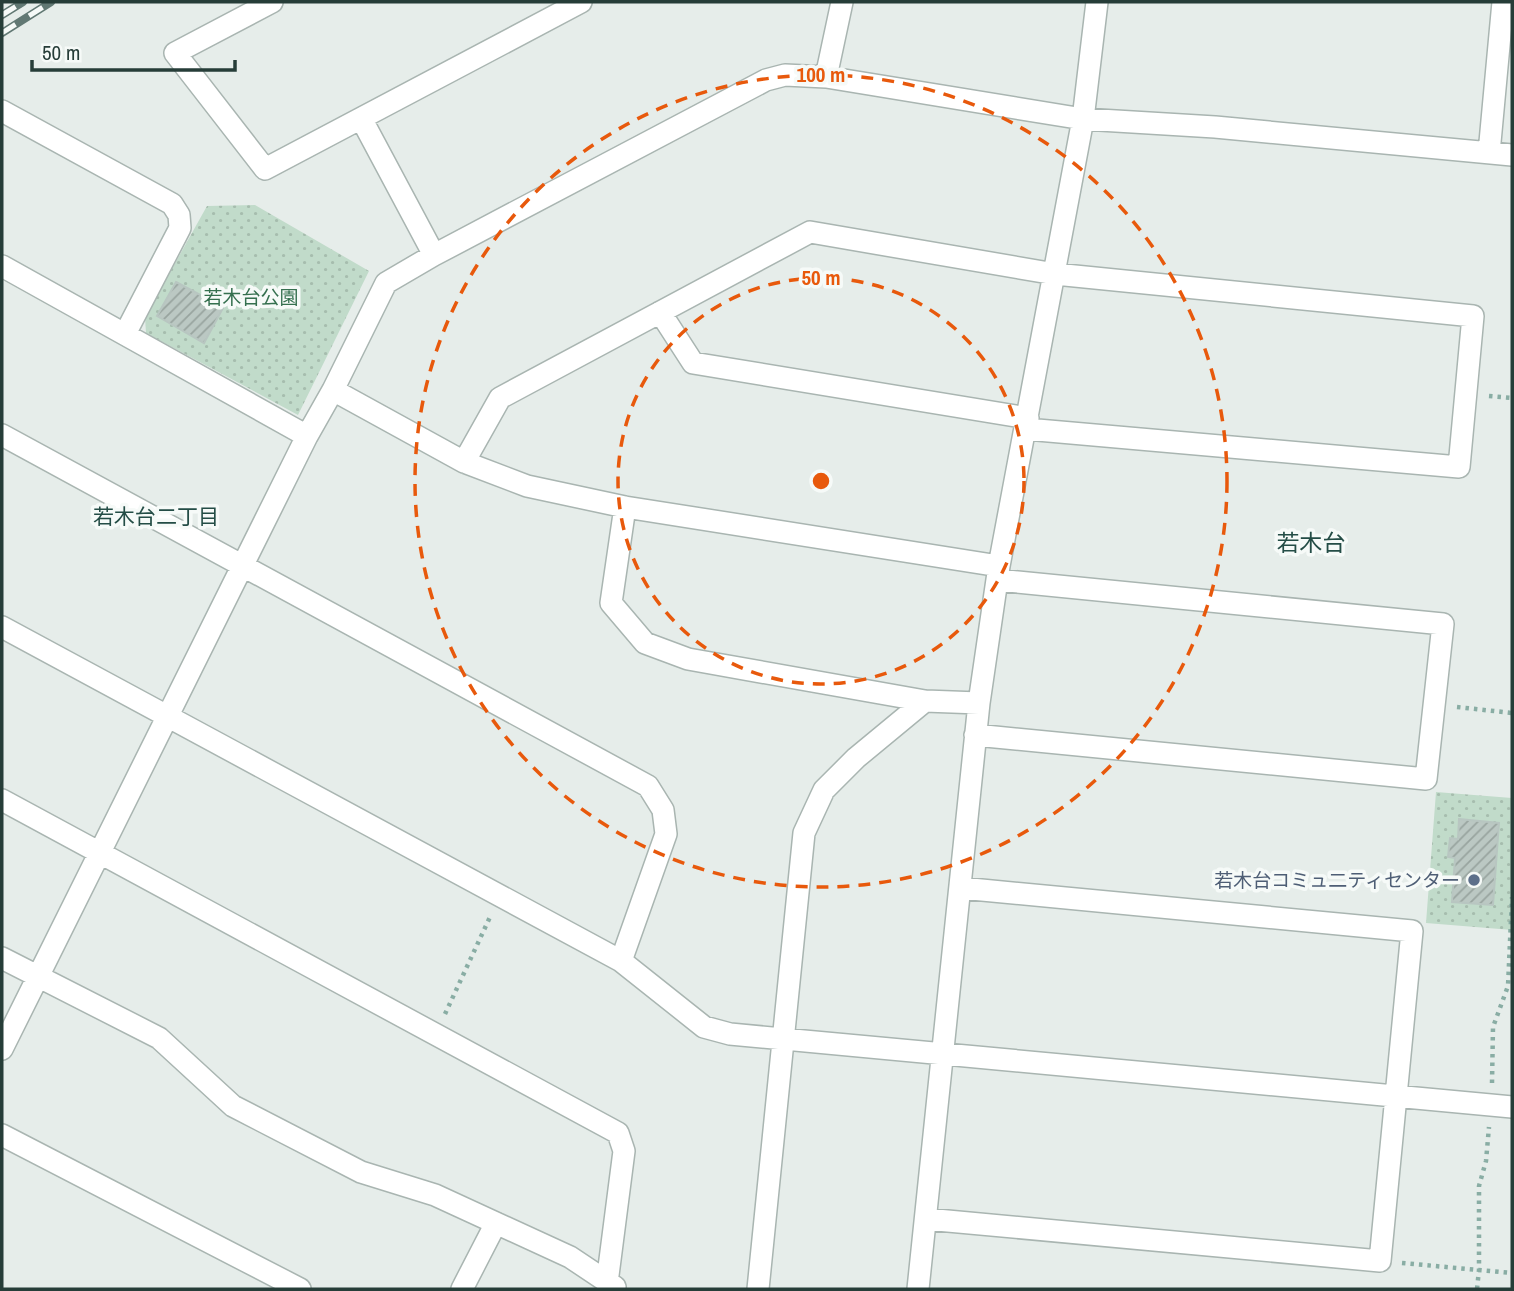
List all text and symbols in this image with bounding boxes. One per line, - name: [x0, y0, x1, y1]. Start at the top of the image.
- scale bar: [32, 28, 234, 72]
- text: 50 m: [42, 38, 80, 67]
- text: 100 m: [797, 60, 845, 89]
- text: 50 m: [801, 263, 841, 292]
- park label: 若木台公園: [203, 284, 299, 310]
- centre of rings: [809, 469, 833, 493]
- district label: 若木台二丁目: [93, 502, 219, 531]
- district label: 若木台: [1277, 527, 1346, 558]
- place label: 若木台コミュ二ティセンター: [1214, 867, 1460, 893]
- marker: 若木台コミュ二ティセンター: [1466, 872, 1482, 888]

